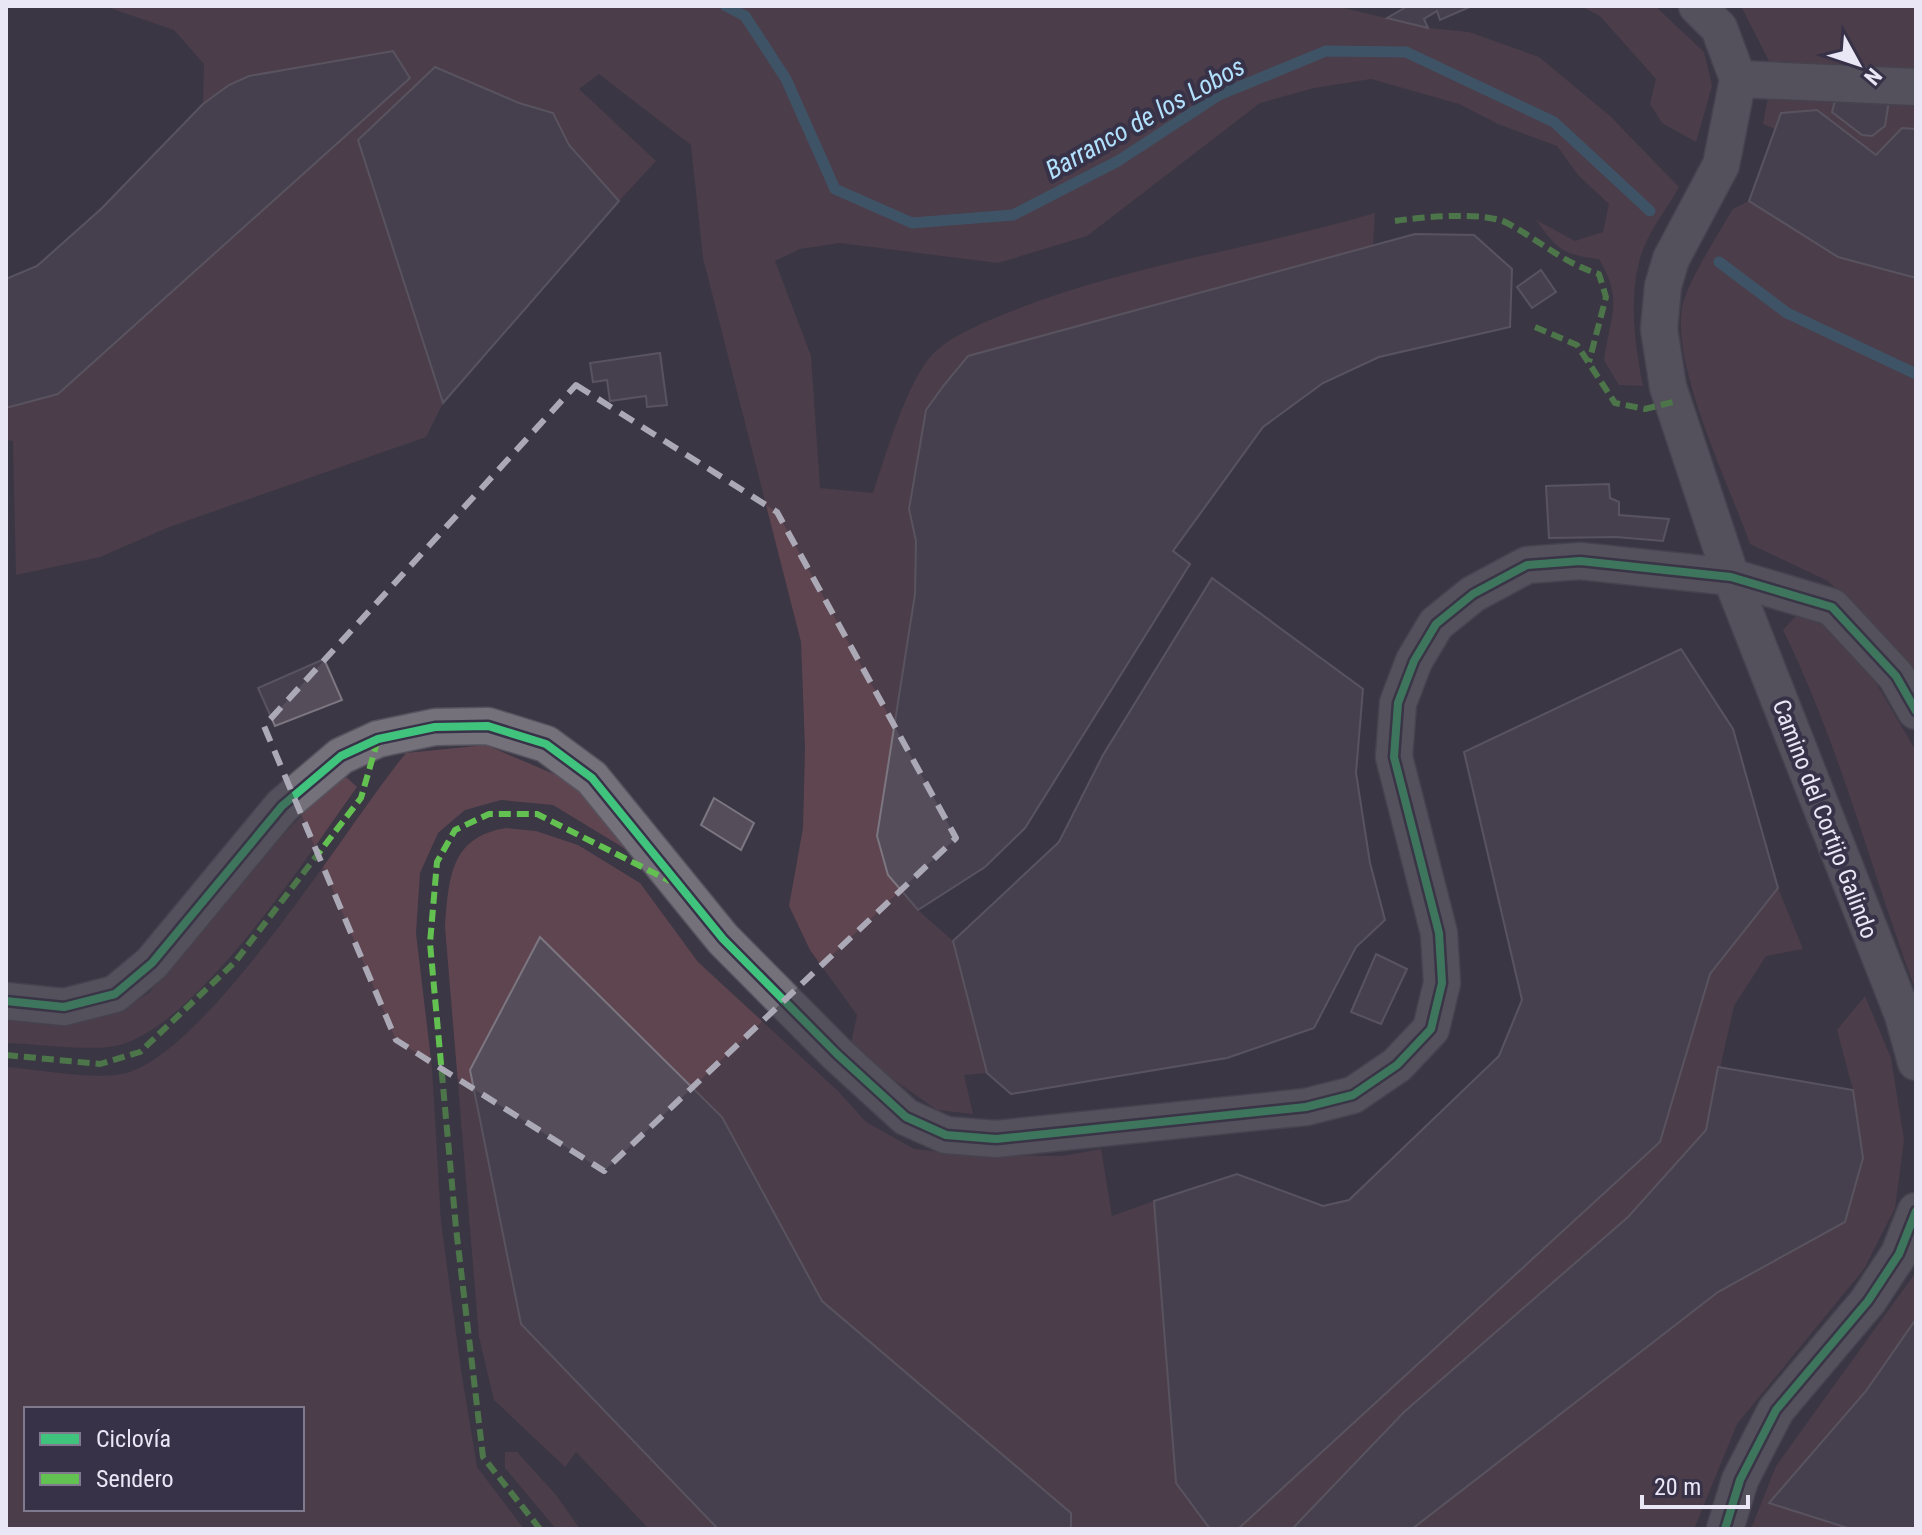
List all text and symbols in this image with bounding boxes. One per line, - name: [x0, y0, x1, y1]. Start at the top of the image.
- north arrow: [1818, 24, 1898, 104]
- water label: Barranco de los Lobos: [1040, 51, 1250, 185]
- text: N: [1859, 63, 1887, 90]
- street label: Camino del Cortijo Galindo: [1767, 696, 1883, 942]
- legend: [24, 1407, 304, 1511]
- text: Ciclovía: [96, 1425, 171, 1453]
- scale bar: [1642, 1459, 1748, 1509]
- text: Sendero: [96, 1465, 174, 1493]
- text: 20 m: [1654, 1473, 1701, 1501]

